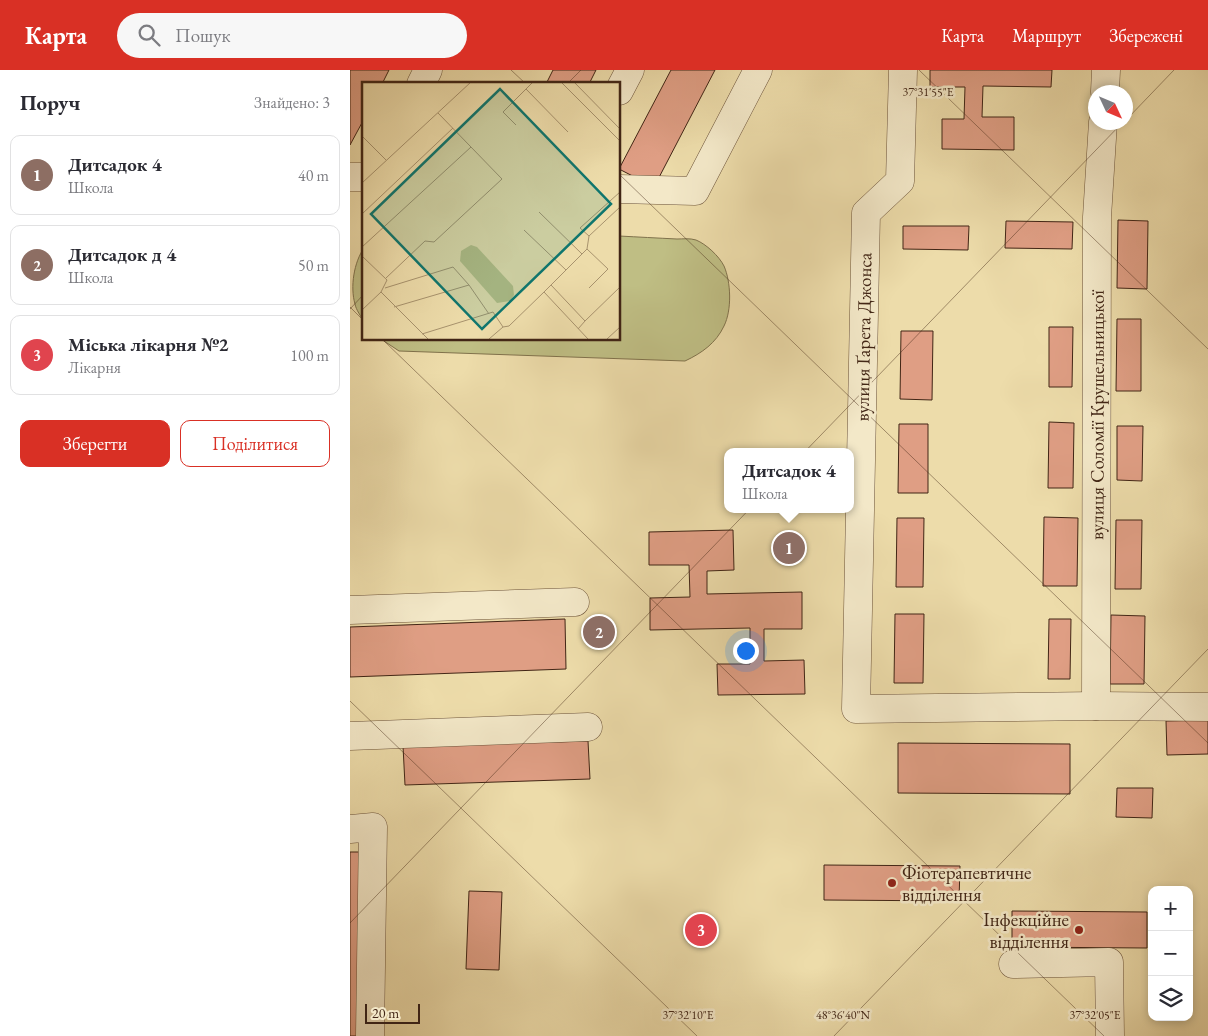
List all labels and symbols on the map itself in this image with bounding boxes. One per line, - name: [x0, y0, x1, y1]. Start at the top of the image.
- inset map: [362, 82, 620, 340]
- text: 37°31'55"E: [902, 84, 954, 100]
- north arrow: [1088, 85, 1133, 130]
- street label: вулиця Ґарета Джонса: [850, 252, 877, 422]
- street label: вулиця Соломії Крушельницької: [1084, 290, 1110, 540]
- pin: 1: [773, 529, 805, 567]
- pin: 2: [583, 613, 615, 651]
- your location: [733, 638, 759, 664]
- place label: Фіотерапевтичне відділення: [902, 860, 1032, 907]
- marker: Фіотерапевтичне відділення: [886, 877, 898, 889]
- place label: Інфекційне відділення: [983, 907, 1070, 954]
- pin: 3: [685, 911, 717, 949]
- marker: Інфекційне відділення: [1073, 924, 1085, 936]
- scale bar: [365, 1001, 420, 1024]
- text: 37°32'10"E: [662, 1007, 714, 1023]
- text: 48°36'40"N: [816, 1007, 870, 1023]
- text: 37°32'05"E: [1069, 1007, 1121, 1023]

